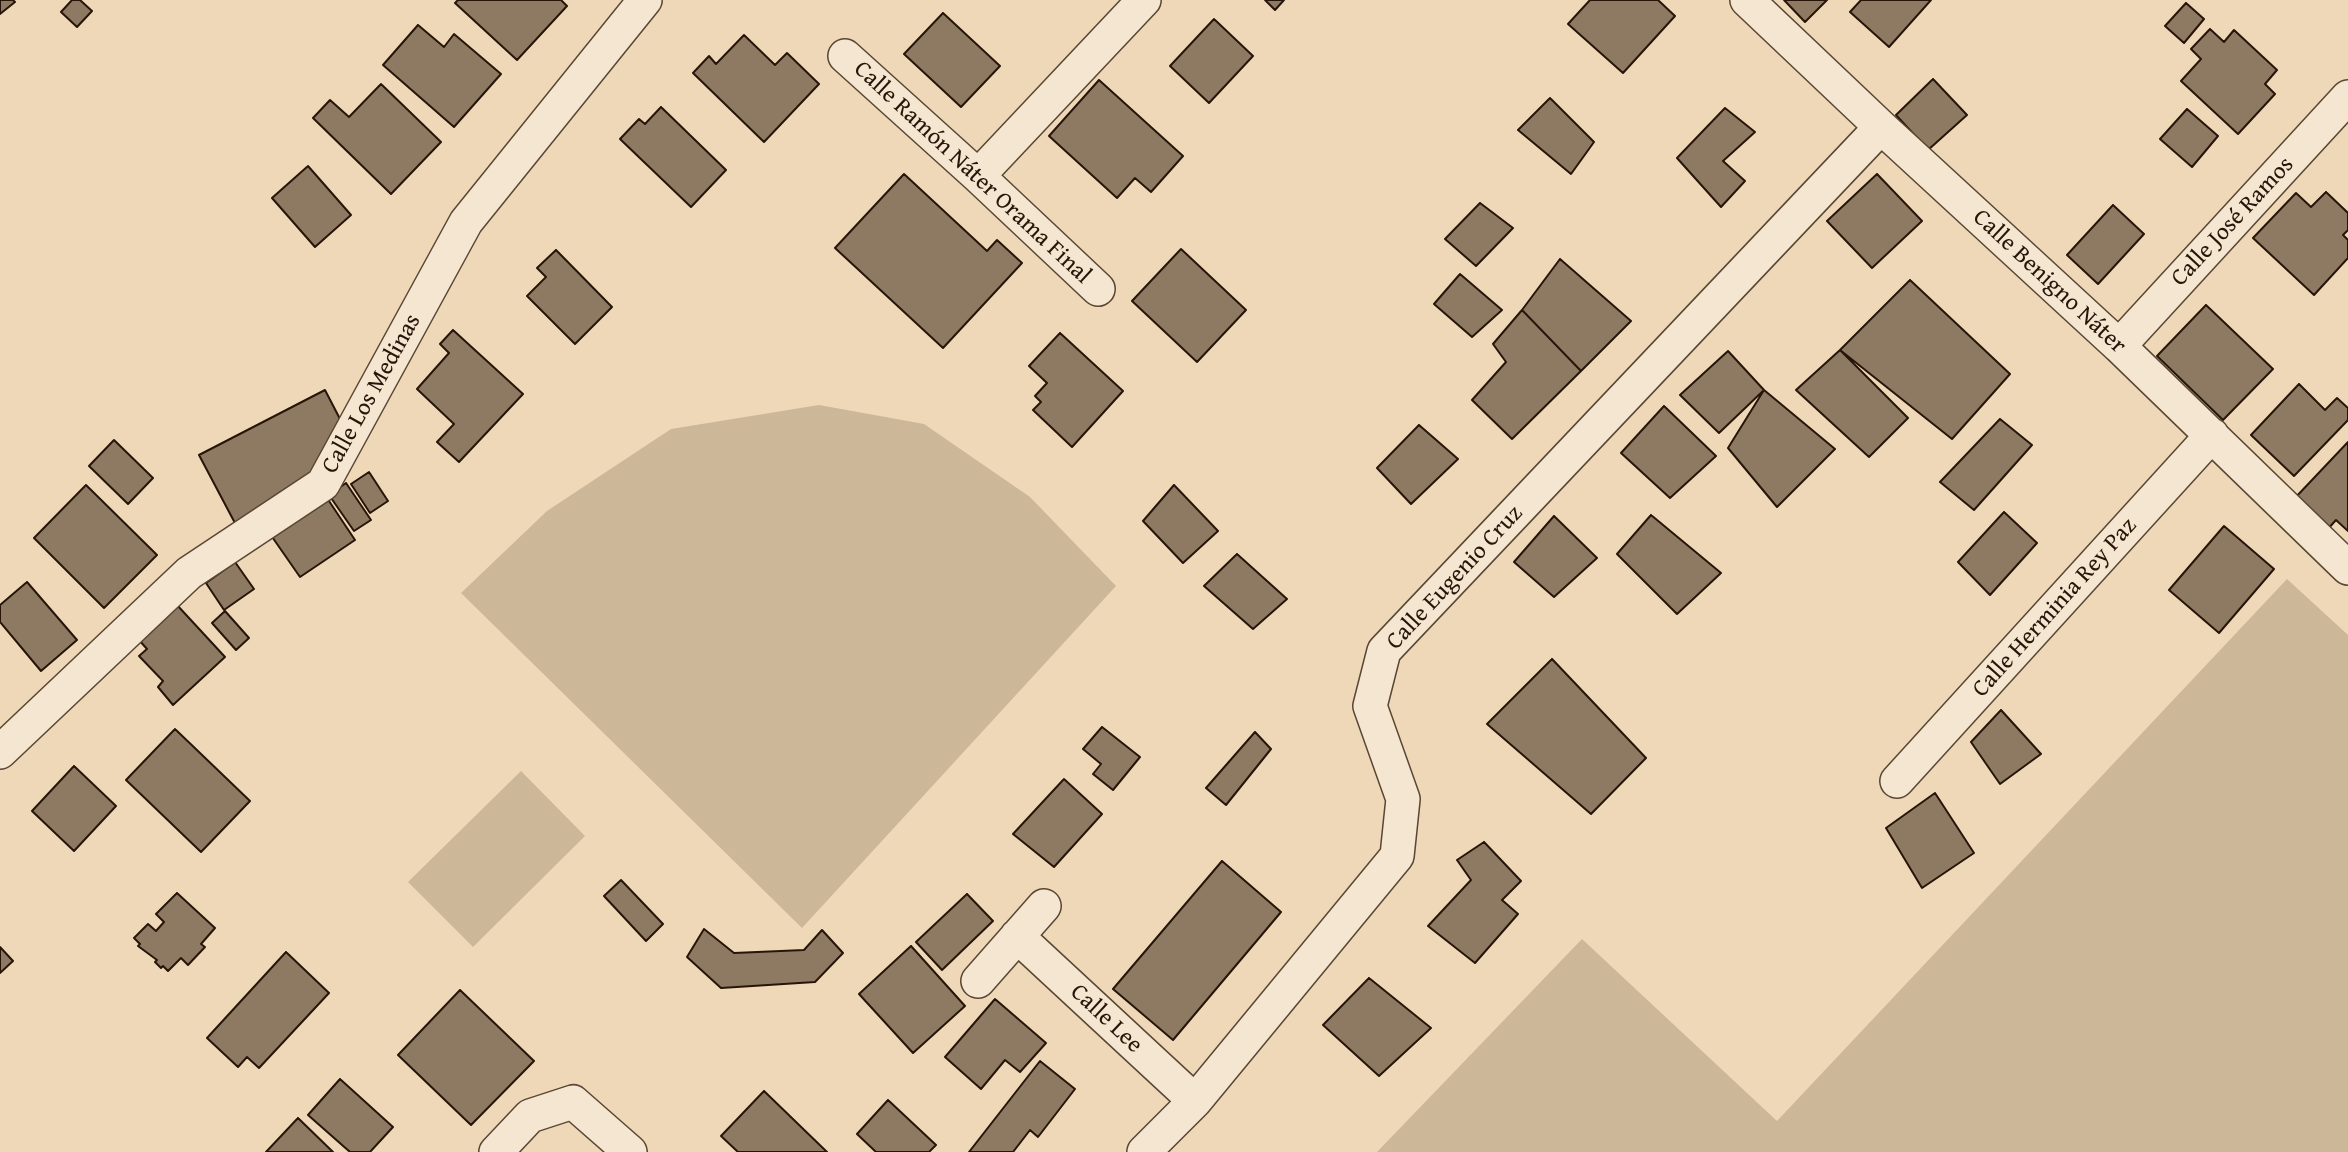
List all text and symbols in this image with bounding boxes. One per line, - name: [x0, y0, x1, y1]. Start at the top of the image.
- street label: Calle Ramón Náter Orama Final: [847, 55, 1097, 291]
- street label: Calle José Ramos: [2166, 151, 2300, 293]
- street label: Calle Benigno Náter: [1966, 204, 2132, 360]
- street label: Calle Los Medinas: [316, 309, 428, 479]
- street label: Calle Eugenio Cruz: [1381, 500, 1529, 656]
- street label: Calle Herminia Rey Paz: [1967, 512, 2143, 704]
- street label: Calle Lee: [1064, 978, 1148, 1060]

